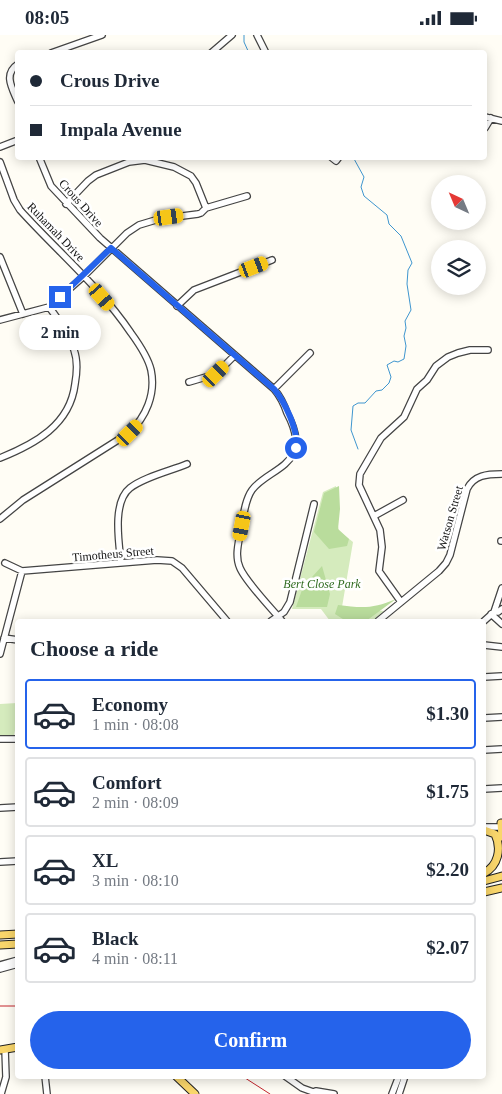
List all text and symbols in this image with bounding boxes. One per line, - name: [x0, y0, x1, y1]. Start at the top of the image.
- text: 08:05: [25, 7, 69, 28]
- text: Crous Drive: [60, 70, 159, 91]
- text: Impala Avenue: [60, 119, 182, 140]
- north arrow: [431, 175, 486, 230]
- map controls: [431, 175, 486, 295]
- street label: Crous Drive: [56, 176, 106, 230]
- street label: Ruhamah Drive: [24, 200, 88, 264]
- car: [153, 207, 184, 227]
- button: layers: [431, 240, 486, 295]
- car: [237, 255, 270, 279]
- car: [86, 281, 117, 313]
- route end: [49, 286, 71, 308]
- callout: 2 min: [19, 315, 101, 349]
- text: 2 min: [41, 324, 79, 341]
- car: [200, 358, 231, 390]
- car: [114, 417, 145, 449]
- route start: [285, 437, 307, 459]
- street label: Watson Street: [434, 483, 466, 552]
- car: [231, 510, 252, 542]
- street label: Timotheus Street: [72, 543, 155, 565]
- park label: Bert Close Park: [283, 577, 361, 591]
- text: Choose a ride: [30, 636, 158, 661]
- icon: car: [32, 692, 77, 737]
- text: Economy: [92, 694, 168, 715]
- text: $1.30: [426, 703, 469, 724]
- text: 1 min · 08:08: [92, 716, 179, 733]
- icon: car: [32, 770, 77, 815]
- text: Comfort: [92, 772, 162, 793]
- text: $1.75: [426, 781, 469, 802]
- text: 2 min · 08:09: [92, 794, 179, 811]
- icon: car: [32, 848, 77, 893]
- text: XL: [92, 850, 118, 871]
- text: $2.20: [426, 859, 469, 880]
- text: 3 min · 08:10: [92, 872, 179, 889]
- icon: car: [32, 926, 77, 971]
- text: Black: [92, 928, 138, 949]
- text: $2.07: [426, 937, 469, 958]
- text: 4 min · 08:11: [92, 950, 178, 967]
- button: Confirm: [30, 1011, 471, 1069]

